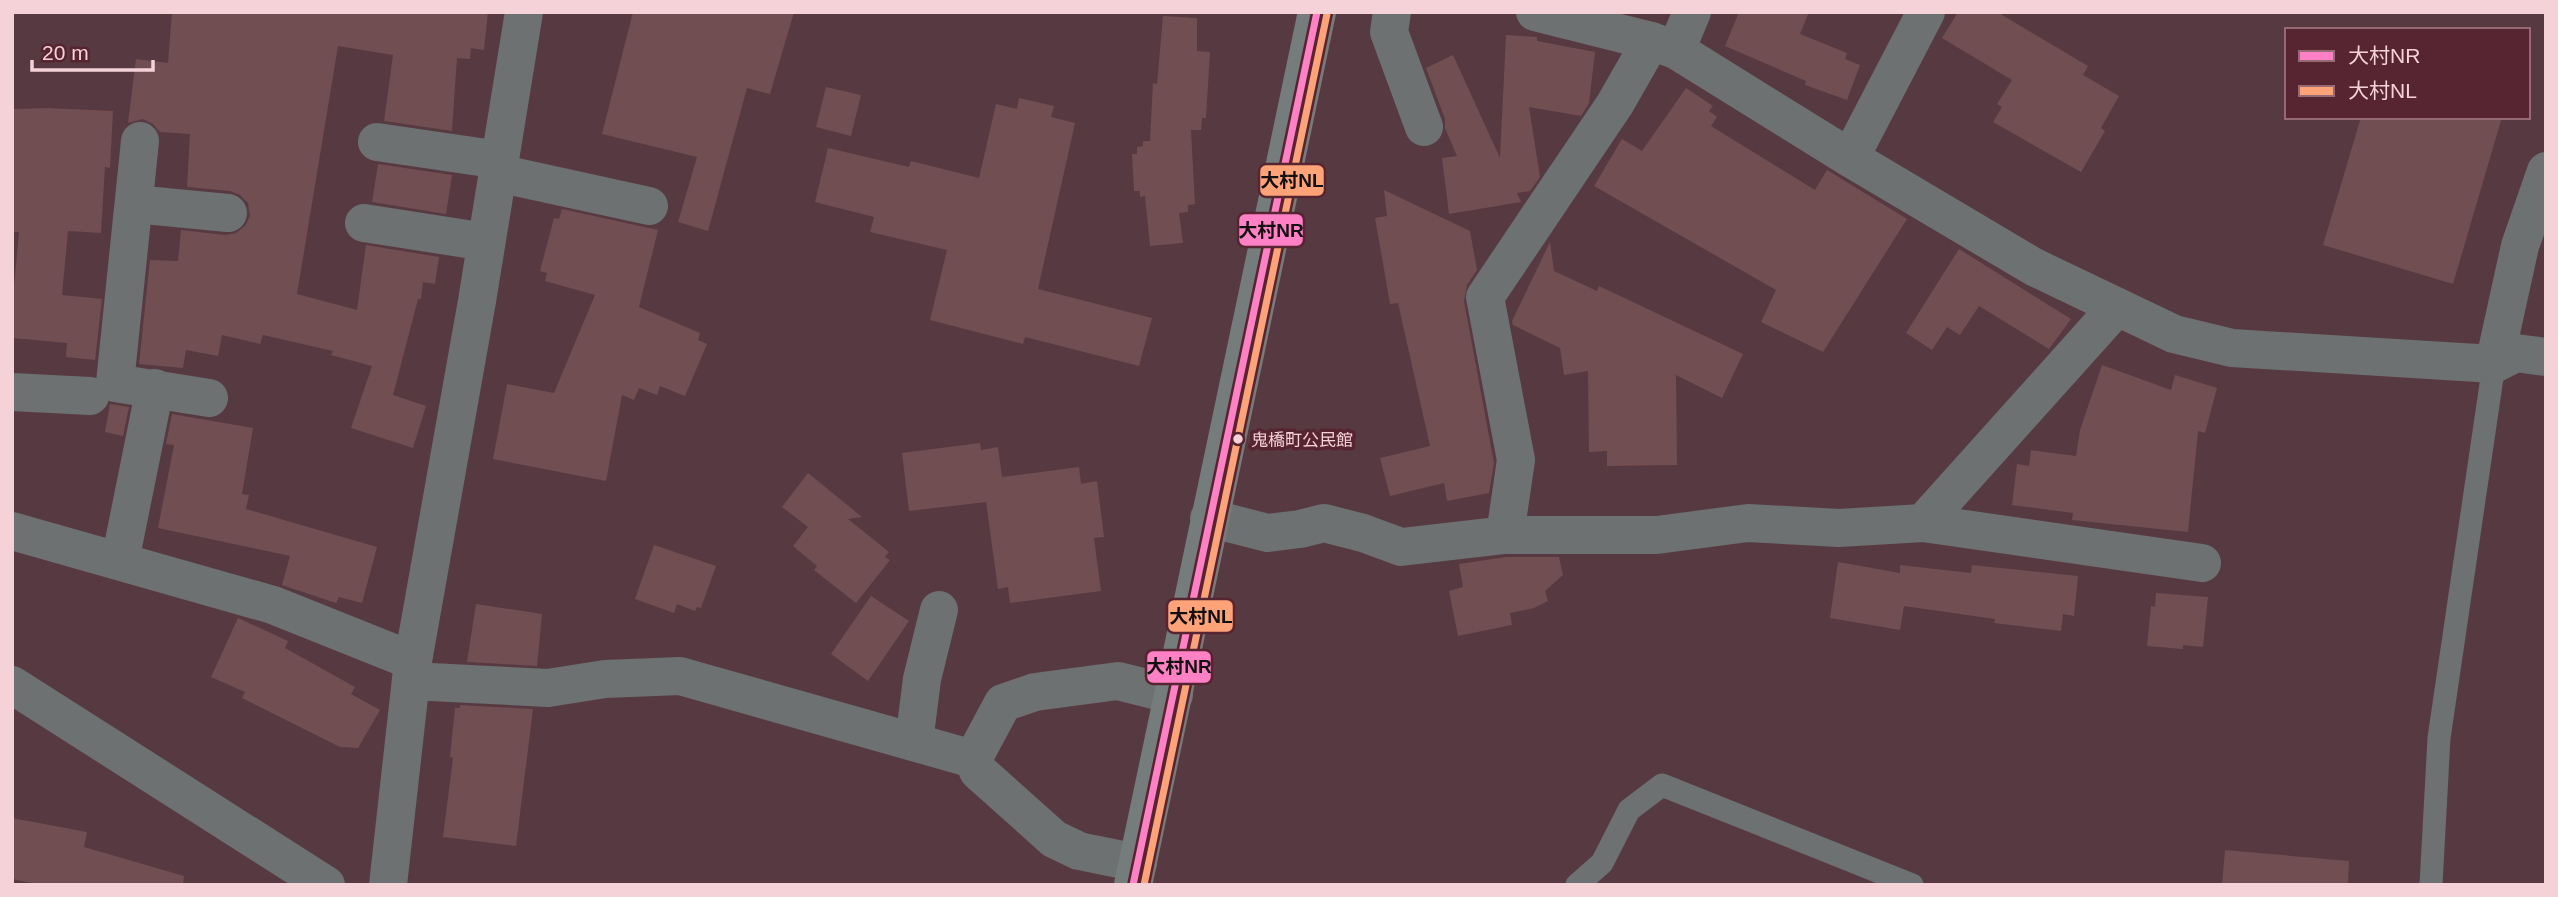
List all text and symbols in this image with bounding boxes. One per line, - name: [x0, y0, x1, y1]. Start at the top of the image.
- scale bar: [32, 28, 152, 72]
- legend: [2285, 28, 2530, 119]
- text: 20 m: [42, 41, 89, 64]
- text: 大村NR: [2348, 44, 2420, 67]
- text: 大村NL: [2348, 79, 2417, 102]
- line badge: 大村NL: [1259, 164, 1325, 197]
- text: 大村NL: [1260, 170, 1324, 191]
- line badge: 大村NR: [1238, 213, 1304, 247]
- text: 大村NR: [1238, 220, 1304, 241]
- place label: 鬼橋町公民館: [1251, 431, 1353, 450]
- marker: 鬼橋町公民館: [1231, 432, 1245, 446]
- line badge: 大村NL: [1167, 599, 1234, 633]
- text: 大村NL: [1169, 606, 1233, 627]
- line badge: 大村NR: [1146, 650, 1212, 684]
- text: 大村NR: [1146, 656, 1212, 677]

